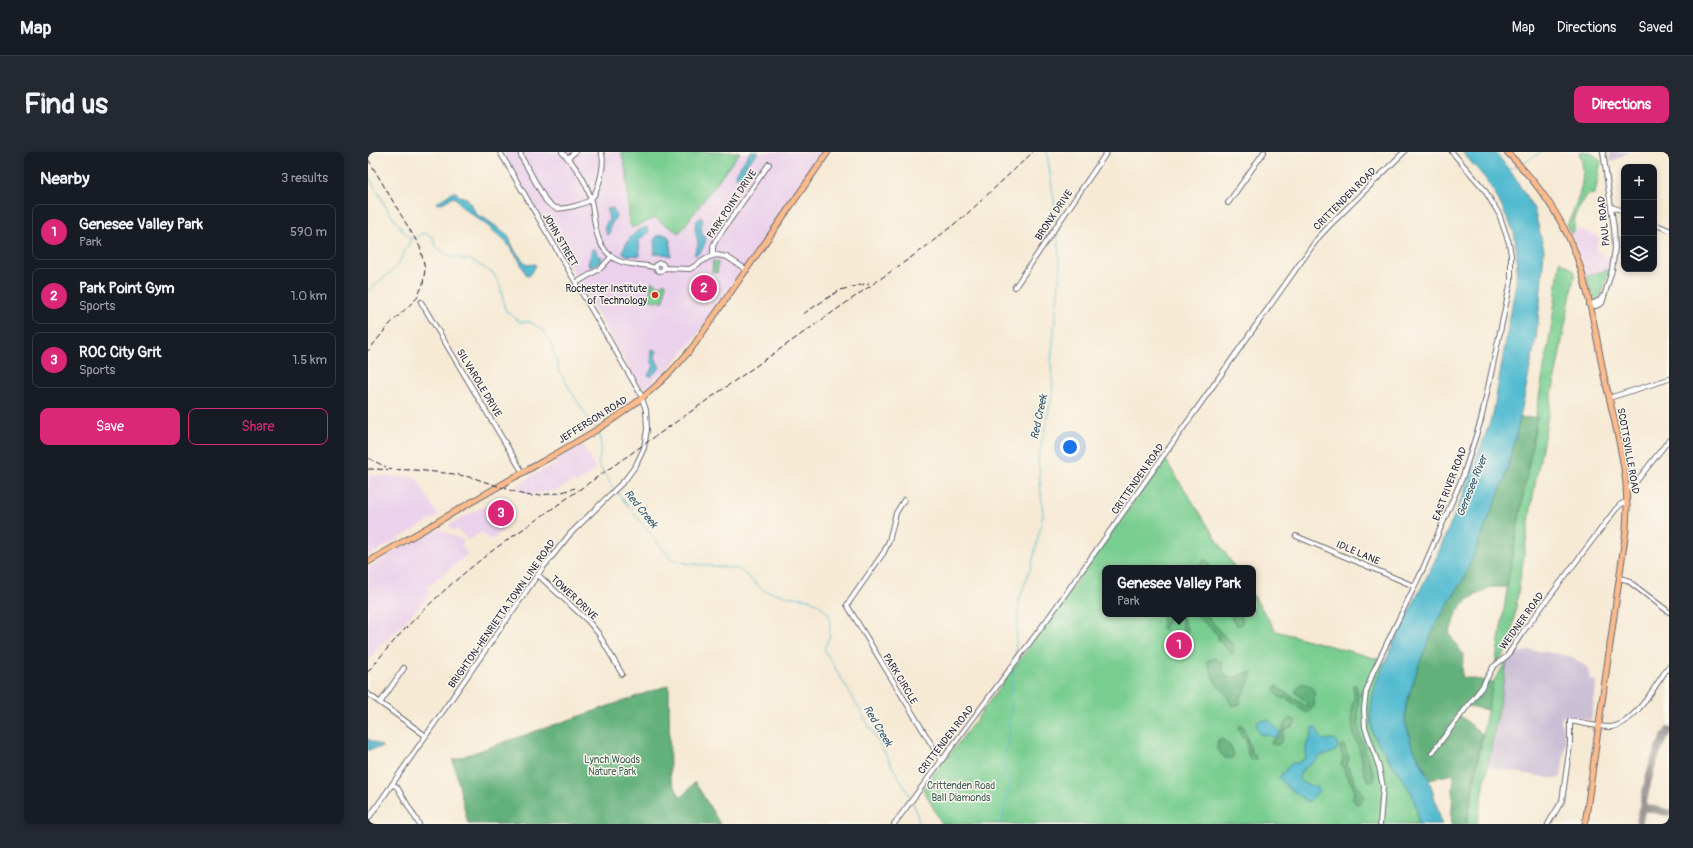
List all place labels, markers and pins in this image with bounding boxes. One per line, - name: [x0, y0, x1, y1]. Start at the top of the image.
- pin: 2: [691, 273, 717, 303]
- place label: Rochester Institute of Technology: [565, 283, 648, 307]
- marker: Rochester Institute of Technology: [650, 290, 660, 300]
- pin: 3: [488, 498, 514, 528]
- pin: 1: [1166, 630, 1192, 660]

